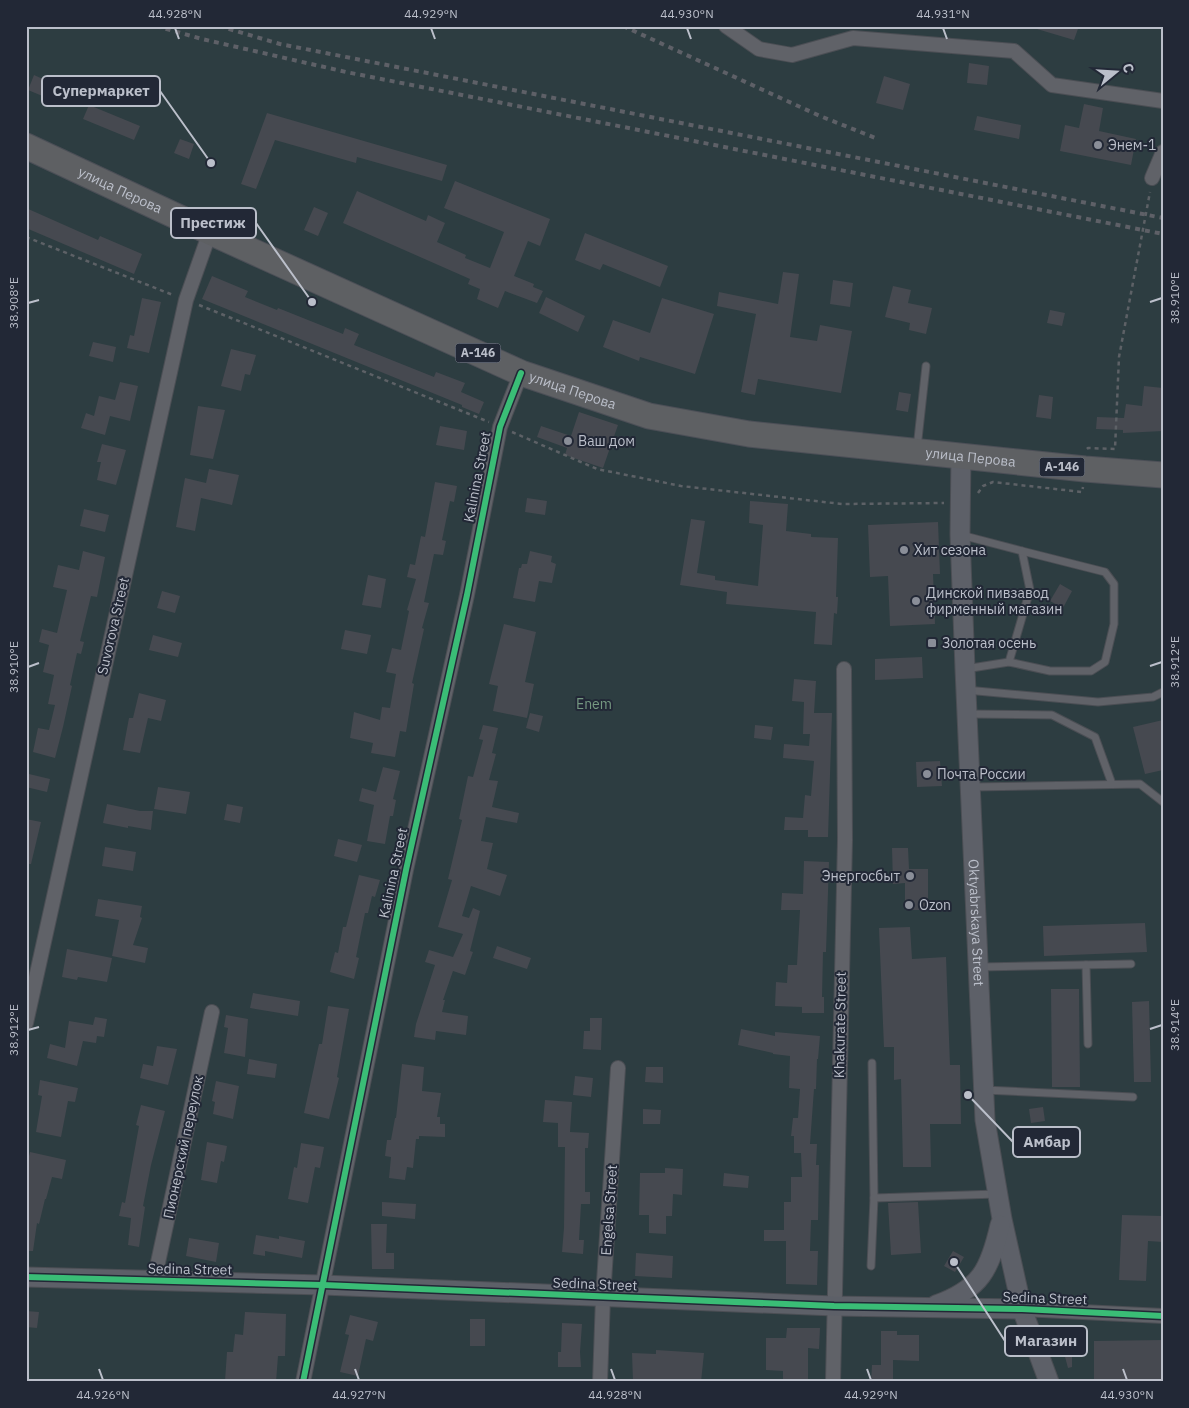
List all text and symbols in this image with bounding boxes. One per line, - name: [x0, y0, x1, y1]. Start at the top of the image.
- text: 44.928°N: [148, 6, 202, 21]
- text: 44.929°N: [404, 6, 458, 21]
- text: 44.930°N: [660, 6, 714, 21]
- text: 44.931°N: [916, 6, 970, 21]
- north arrow: [1092, 48, 1142, 98]
- text: С: [1118, 61, 1138, 75]
- callout: Супермаркет: [42, 76, 160, 106]
- text: Супермаркет: [52, 81, 150, 100]
- place label: Энем-1: [1108, 136, 1156, 154]
- marker: Энем-1: [1092, 139, 1104, 151]
- street label: улица Перова: [75, 163, 166, 218]
- callout: Престиж: [171, 208, 256, 238]
- text: Престиж: [180, 213, 246, 232]
- text: 38.910°E: [1167, 272, 1182, 324]
- text: 38.908°E: [6, 277, 21, 329]
- road number: А-146: [456, 343, 500, 362]
- street label: улица Перова: [527, 367, 619, 413]
- street label: Kalinina Street: [459, 430, 495, 524]
- place label: Ваш дом: [578, 432, 635, 450]
- marker: Ваш дом: [562, 435, 574, 447]
- street label: улица Перова: [925, 443, 1017, 471]
- road number: А-146: [1040, 458, 1084, 477]
- place label: Хит сезона: [914, 541, 986, 559]
- marker: Хит сезона: [898, 544, 910, 556]
- street label: Suvorova Street: [93, 575, 133, 676]
- place label: Динской пивзавод фирменный магазин: [926, 584, 1062, 618]
- marker: Динской пивзавод фирменный магазин: [910, 595, 922, 607]
- place label: Золотая осень: [942, 634, 1036, 652]
- text: 38.912°E: [1167, 636, 1182, 688]
- marker: Золотая осень: [926, 637, 938, 649]
- text: 38.910°E: [6, 641, 21, 693]
- park label: Enem: [576, 695, 612, 713]
- place label: Почта России: [937, 765, 1026, 783]
- marker: Почта России: [921, 768, 933, 780]
- street label: Kalinina Street: [375, 826, 411, 920]
- street label: Oktyabrskaya Street: [964, 859, 988, 987]
- place label: Энергосбыт: [822, 867, 900, 885]
- marker: Энергосбыт: [904, 870, 916, 882]
- place label: Ozon: [919, 896, 951, 914]
- marker: Ozon: [903, 899, 915, 911]
- street label: Khakurate Street: [830, 972, 850, 1078]
- text: 38.914°E: [1167, 999, 1182, 1051]
- text: 38.912°E: [6, 1004, 21, 1056]
- street label: Пионерский переулок: [159, 1073, 207, 1220]
- callout: Амбар: [1013, 1127, 1080, 1157]
- text: Амбар: [1023, 1132, 1071, 1151]
- street label: Engelsa Street: [597, 1164, 621, 1256]
- street label: Sedina Street: [148, 1259, 233, 1279]
- street label: Sedina Street: [552, 1274, 638, 1294]
- street label: Sedina Street: [1002, 1288, 1088, 1308]
- callout: Магазин: [1005, 1326, 1087, 1356]
- text: Магазин: [1015, 1331, 1077, 1350]
- text: 44.926°N: [76, 1387, 130, 1402]
- text: 44.927°N: [332, 1387, 386, 1402]
- text: 44.928°N: [588, 1387, 642, 1402]
- text: 44.929°N: [844, 1387, 898, 1402]
- text: 44.930°N: [1100, 1387, 1154, 1402]

